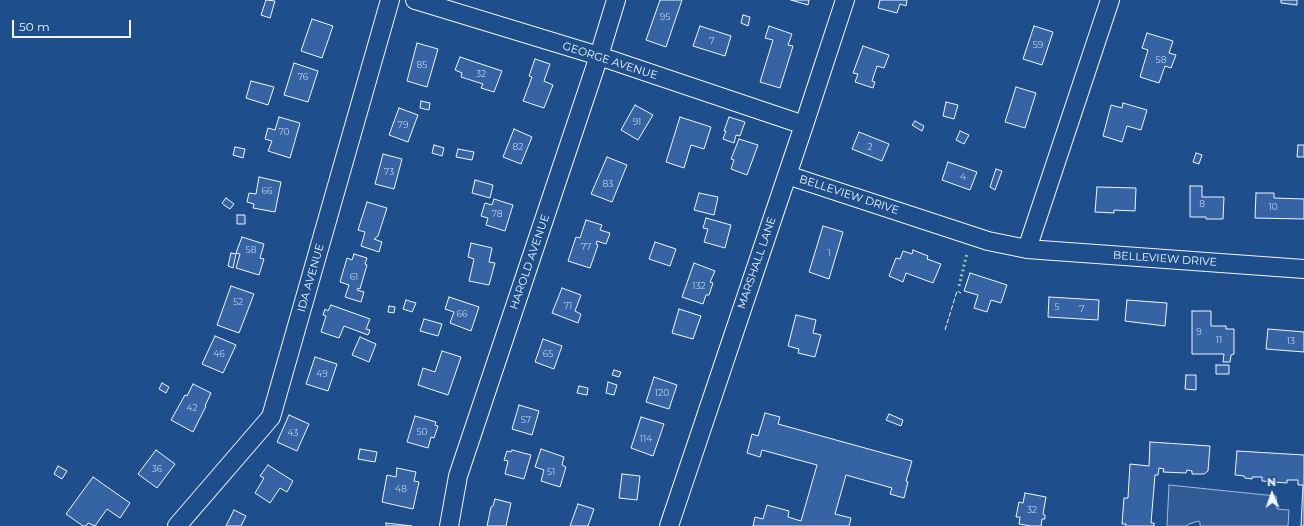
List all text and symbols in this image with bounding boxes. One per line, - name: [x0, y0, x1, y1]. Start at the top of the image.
- scale bar: [14, 12, 133, 38]
- house number: 95: [660, 12, 670, 22]
- text: 50 m: [19, 19, 50, 34]
- house number: 7: [709, 36, 715, 46]
- street label: GEORGE AVENUE: [561, 39, 659, 83]
- house number: 59: [1033, 40, 1043, 50]
- house number: 58: [1156, 55, 1166, 65]
- house number: 85: [417, 60, 427, 70]
- house number: 32: [476, 69, 486, 79]
- house number: 76: [298, 72, 308, 82]
- house number: 91: [633, 117, 641, 127]
- house number: 79: [398, 120, 408, 130]
- house number: 70: [278, 127, 290, 137]
- house number: 82: [513, 142, 523, 152]
- house number: 2: [867, 142, 873, 152]
- house number: 73: [384, 167, 394, 177]
- house number: 4: [960, 172, 966, 182]
- street label: BELLEVIEW DRIVE: [797, 173, 901, 217]
- house number: 83: [603, 179, 613, 189]
- house number: 66: [262, 186, 272, 196]
- house number: 8: [1199, 199, 1205, 209]
- house number: 10: [1268, 202, 1278, 212]
- house number: 78: [492, 209, 502, 219]
- street label: HAROLD AVENUE: [508, 213, 552, 311]
- street label: MARSHALL LANE: [735, 215, 779, 311]
- street label: IDA AVENUE: [295, 242, 327, 314]
- house number: 77: [581, 242, 591, 252]
- house number: 58: [246, 245, 256, 255]
- house number: 1: [827, 248, 831, 258]
- street label: BELLEVIEW DRIVE: [1113, 249, 1217, 269]
- house number: 61: [350, 272, 358, 282]
- house number: 132: [692, 281, 706, 291]
- house number: 52: [233, 297, 243, 307]
- house number: 71: [564, 301, 572, 311]
- house number: 5: [1054, 302, 1060, 312]
- house number: 7: [1079, 304, 1085, 314]
- house number: 66: [457, 309, 467, 319]
- house number: 9: [1196, 327, 1202, 337]
- house number: 11: [1216, 335, 1222, 345]
- house number: 13: [1287, 336, 1295, 346]
- house number: 46: [213, 349, 225, 359]
- house number: 65: [543, 349, 553, 359]
- house number: 49: [316, 369, 328, 379]
- house number: 120: [655, 388, 669, 398]
- house number: 42: [186, 403, 198, 413]
- house number: 57: [521, 415, 531, 425]
- house number: 50: [416, 427, 428, 437]
- house number: 43: [288, 428, 298, 438]
- house number: 114: [640, 434, 652, 444]
- house number: 36: [152, 464, 162, 474]
- house number: 51: [547, 467, 555, 477]
- north arrow: [1252, 474, 1292, 514]
- text: N: [1267, 475, 1276, 489]
- house number: 48: [395, 484, 407, 494]
- house number: 32: [1027, 505, 1037, 515]

